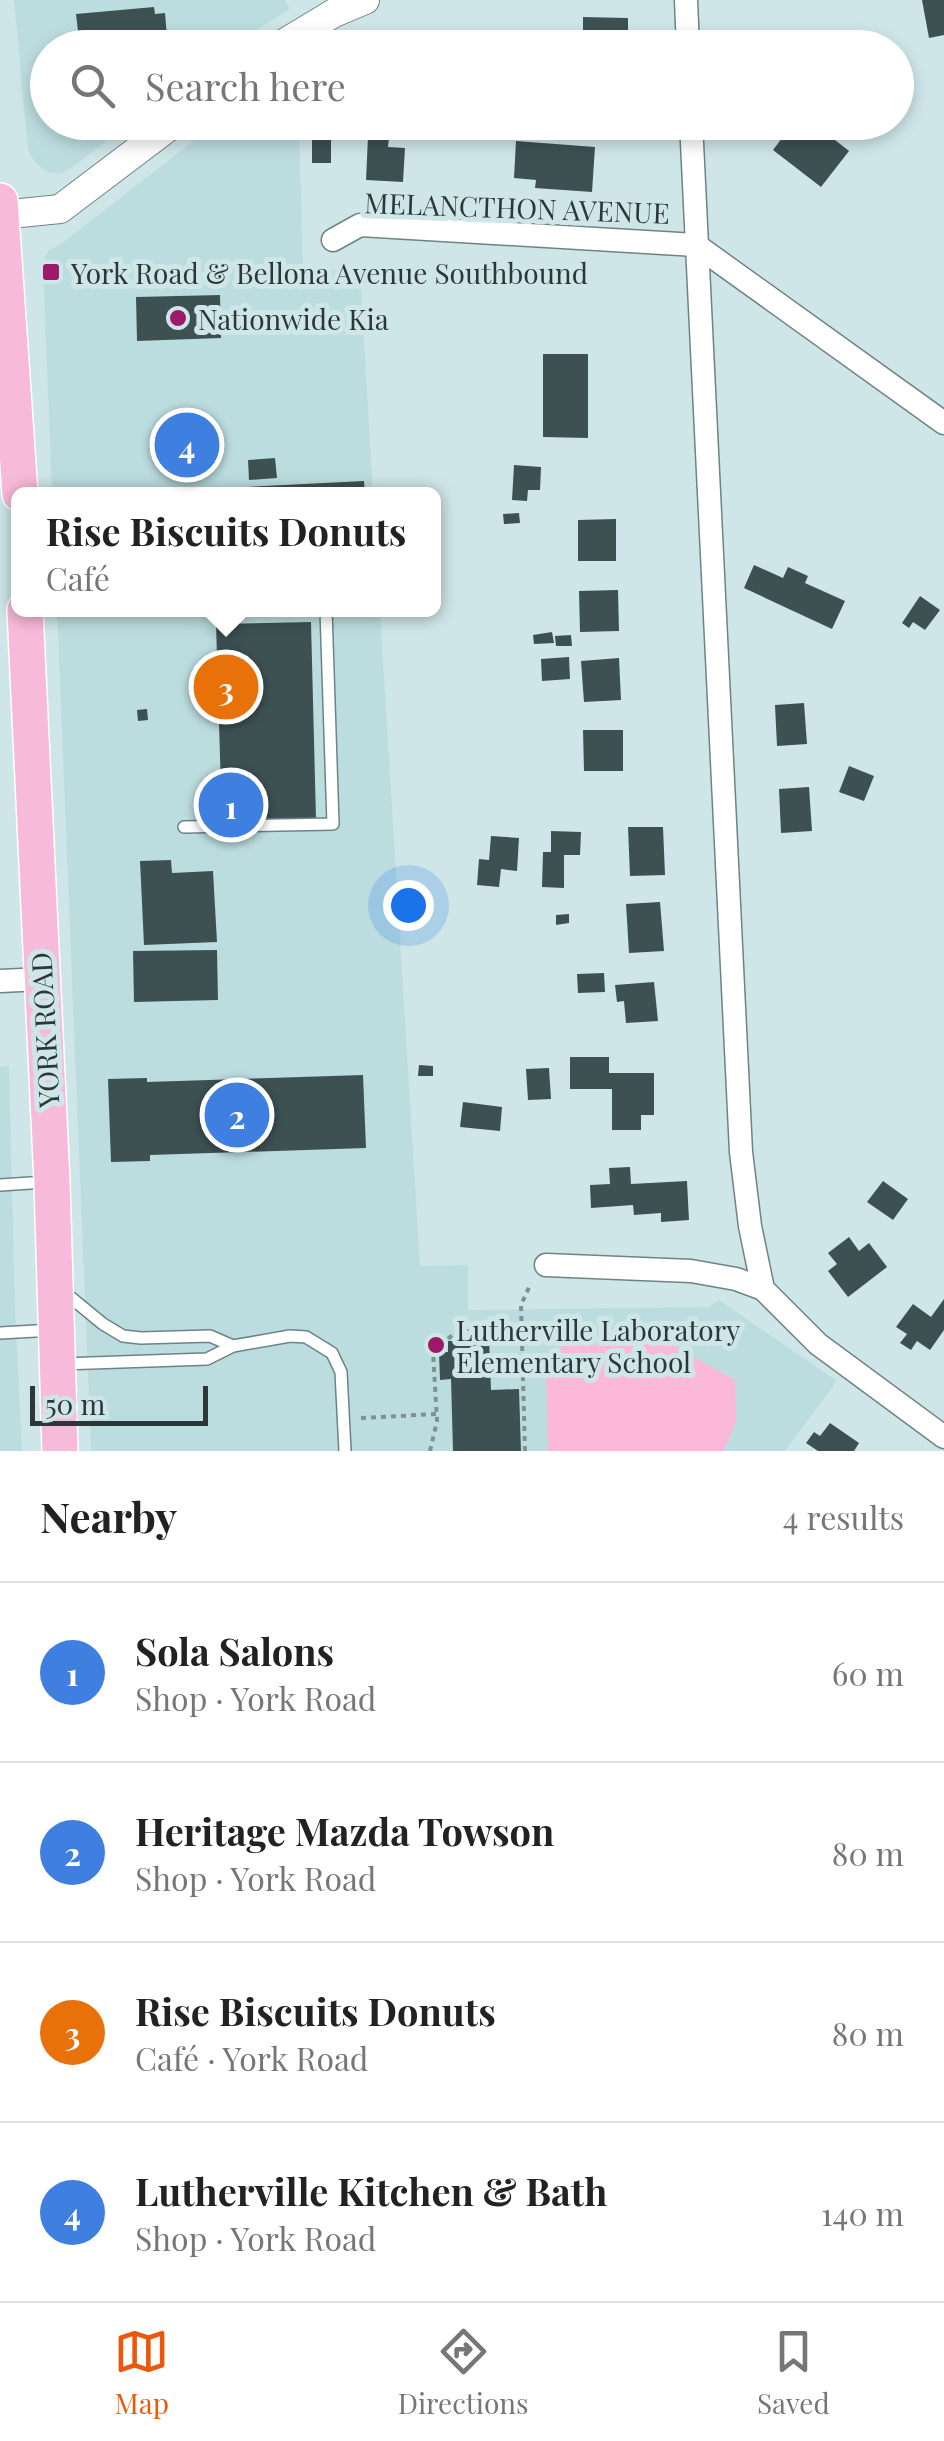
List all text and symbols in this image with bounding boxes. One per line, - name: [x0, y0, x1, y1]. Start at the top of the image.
- search box: [30, 30, 914, 140]
- icon: search: [65, 58, 120, 113]
- text: Search here: [145, 60, 346, 111]
- street label: MELANCTHON AVENUE: [364, 183, 670, 231]
- place label: York Road & Bellona Avenue Southbound: [70, 254, 588, 291]
- marker: York Road & Bellona Avenue Southbound: [40, 261, 62, 283]
- place label: Nationwide Kia: [198, 300, 389, 337]
- marker: Nationwide Kia: [167, 307, 189, 329]
- pin: 4: [154, 408, 220, 482]
- popup: [11, 487, 441, 617]
- text: Rise Biscuits Donuts: [46, 505, 406, 556]
- text: Café: [46, 556, 110, 599]
- pin: 3: [194, 650, 258, 724]
- pin: 1: [198, 768, 264, 842]
- your location: [383, 880, 434, 931]
- street label: YORK ROAD: [21, 951, 67, 1110]
- pin: 2: [204, 1078, 270, 1152]
- place label: Lutherville Laboratory Elementary School: [456, 1311, 740, 1380]
- marker: Lutherville Laboratory Elementary School: [425, 1334, 447, 1356]
- scale bar: [30, 1381, 208, 1426]
- text: 50 m: [45, 1385, 105, 1422]
- text: Nearby: [40, 1488, 177, 1544]
- text: 4 results: [783, 1495, 904, 1538]
- text: Sola Salons: [135, 1625, 334, 1676]
- text: 1: [66, 1651, 79, 1694]
- text: 60 m: [832, 1651, 904, 1694]
- text: Shop · York Road: [135, 1676, 376, 1719]
- text: Heritage Mazda Towson: [135, 1805, 554, 1856]
- text: 2: [64, 1831, 81, 1874]
- text: 80 m: [832, 1831, 904, 1874]
- text: Shop · York Road: [135, 1856, 376, 1899]
- text: Rise Biscuits Donuts: [135, 1985, 496, 2036]
- text: 3: [65, 2011, 80, 2054]
- text: 80 m: [832, 2011, 904, 2054]
- text: Café · York Road: [135, 2036, 368, 2079]
- text: Lutherville Kitchen & Bath: [135, 2165, 607, 2216]
- text: 4: [64, 2191, 81, 2234]
- text: 140 m: [821, 2191, 904, 2234]
- text: Shop · York Road: [135, 2216, 376, 2259]
- tab: Map: [114, 2324, 169, 2421]
- tab: Directions: [398, 2324, 529, 2421]
- tab: Saved: [757, 2324, 830, 2421]

